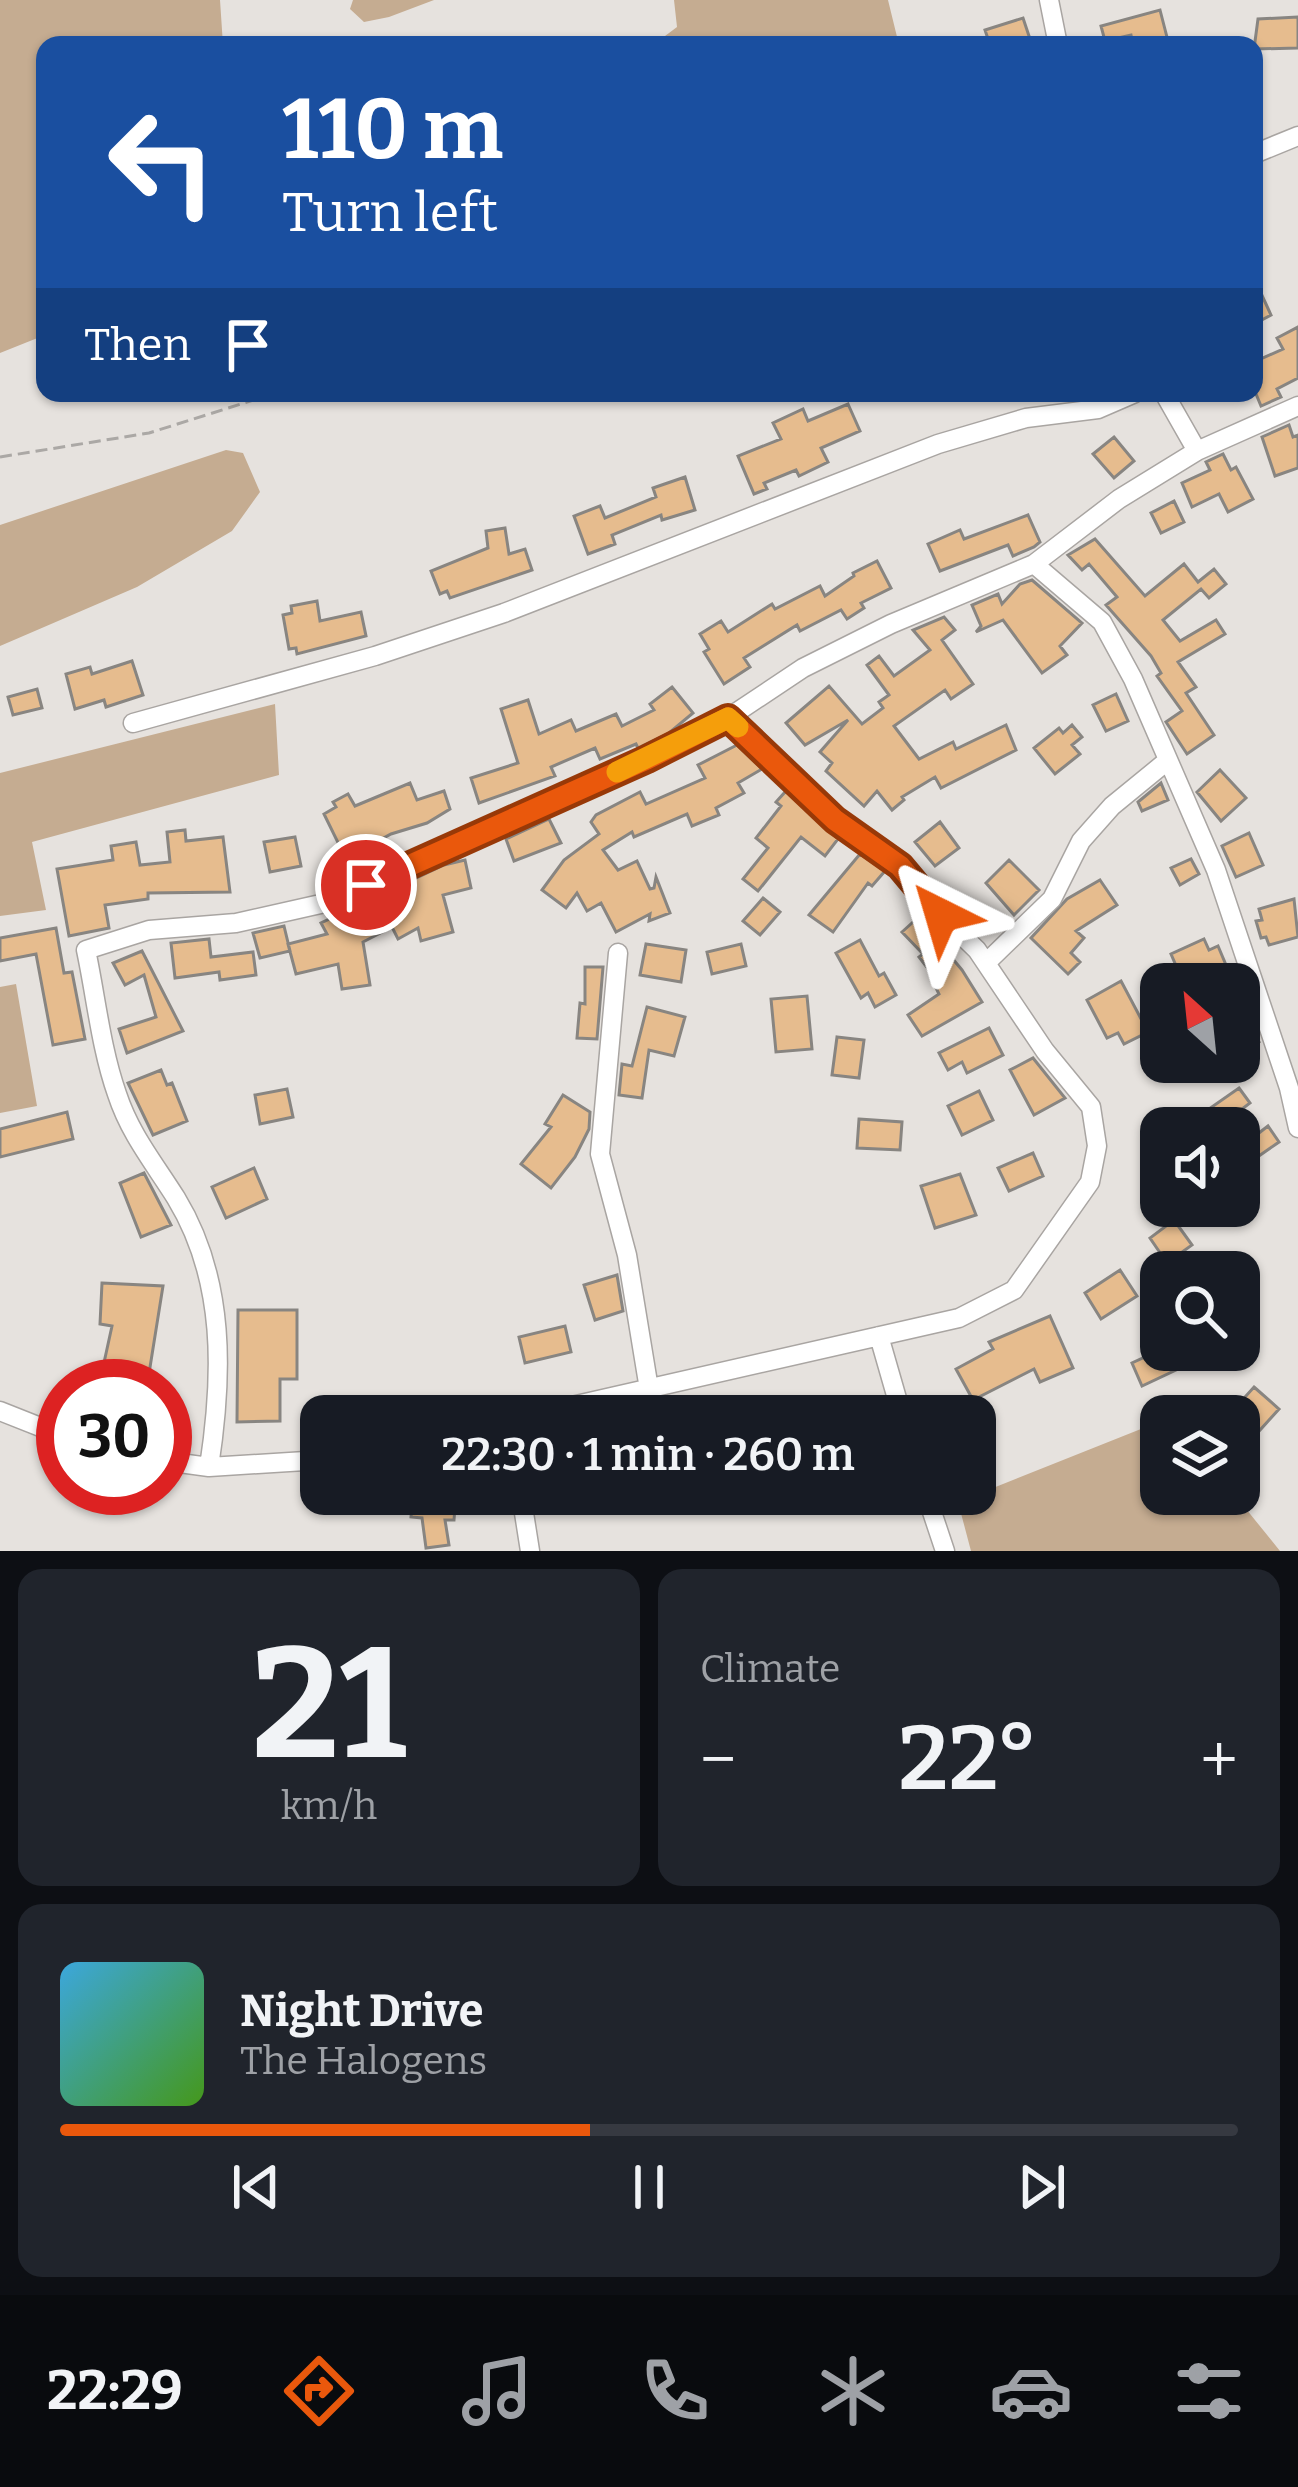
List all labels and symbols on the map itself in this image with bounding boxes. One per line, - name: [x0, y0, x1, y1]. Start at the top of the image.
- pin: [315, 834, 417, 936]
- position arrow: [878, 852, 1004, 978]
- north arrow: [1140, 963, 1260, 1083]
- speed limit sign: 30: [36, 1359, 192, 1515]

